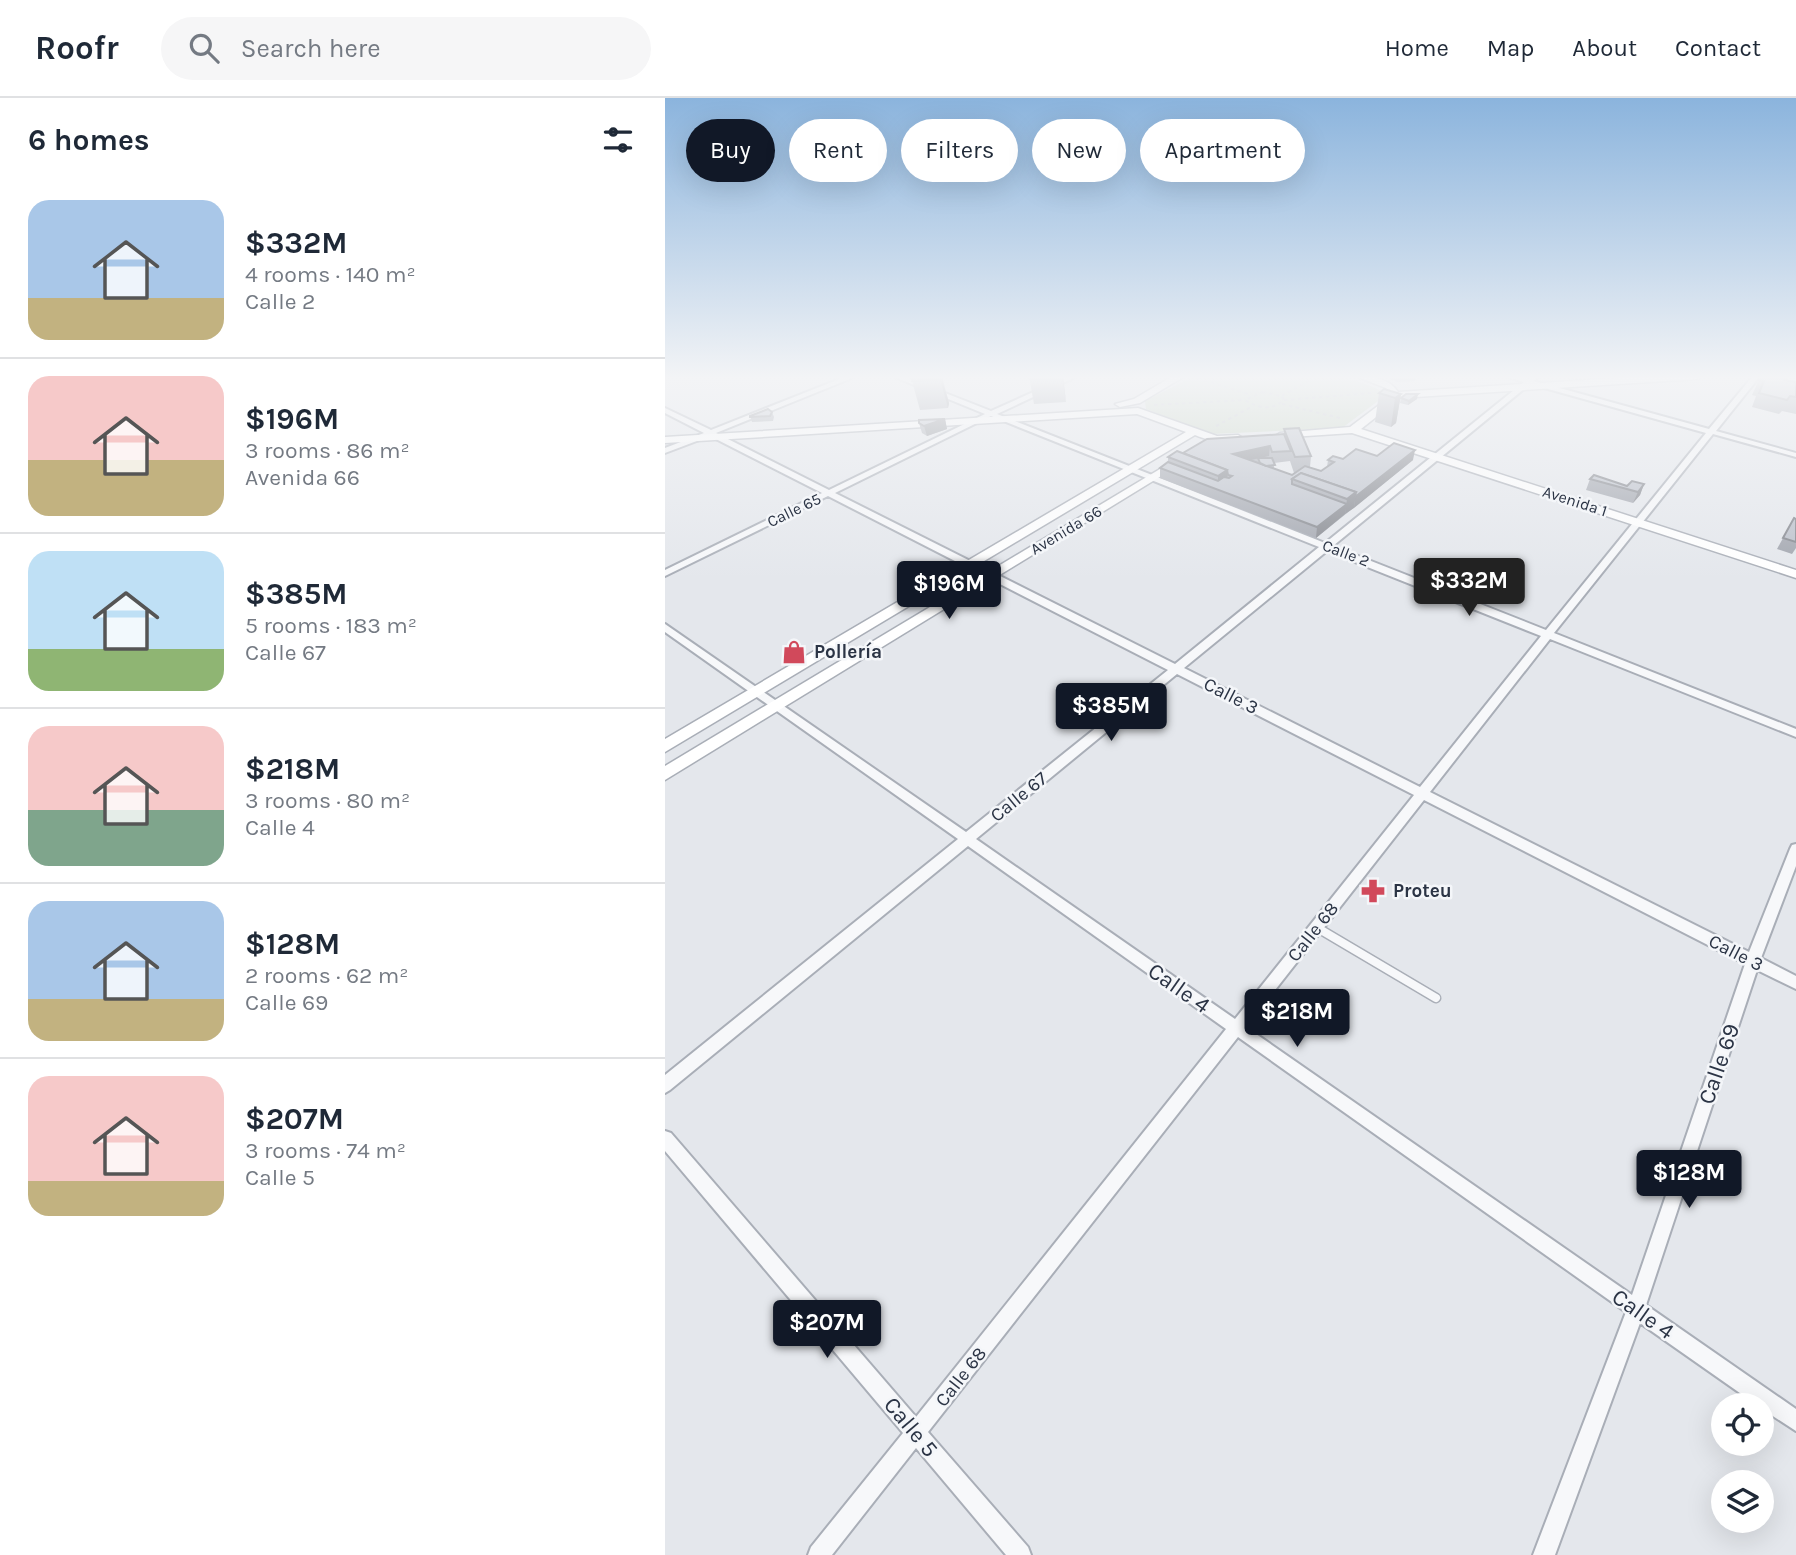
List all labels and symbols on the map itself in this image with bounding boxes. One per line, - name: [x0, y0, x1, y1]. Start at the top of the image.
- street label: Avenida 1: [1540, 482, 1610, 520]
- street label: Calle 65: [764, 489, 824, 531]
- street label: Avenida 66: [1027, 501, 1105, 559]
- street label: Calle 2: [1320, 535, 1372, 571]
- pin: $332M: [1420, 559, 1518, 618]
- pin: $196M: [900, 561, 998, 621]
- shop icon: Pollería: [780, 638, 808, 666]
- place label: Pollería: [814, 641, 882, 663]
- street label: Calle 3: [1200, 673, 1262, 719]
- pin: $385M: [1062, 684, 1160, 743]
- street label: Calle 67: [986, 767, 1052, 827]
- pharmacy icon: Proteu: [1359, 877, 1387, 905]
- place label: Proteu: [1393, 880, 1452, 902]
- street label: Calle 68: [1283, 898, 1343, 966]
- street label: Calle 3: [1705, 930, 1767, 976]
- street label: Calle 4: [1143, 957, 1215, 1019]
- pin: $218M: [1248, 990, 1346, 1049]
- street label: Calle 69: [1693, 1020, 1745, 1108]
- pin: $128M: [1640, 1150, 1738, 1210]
- street label: Calle 4: [1607, 1283, 1679, 1345]
- pin: $207M: [778, 1300, 876, 1360]
- street label: Calle 68: [931, 1343, 991, 1411]
- street label: Calle 5: [878, 1392, 944, 1462]

